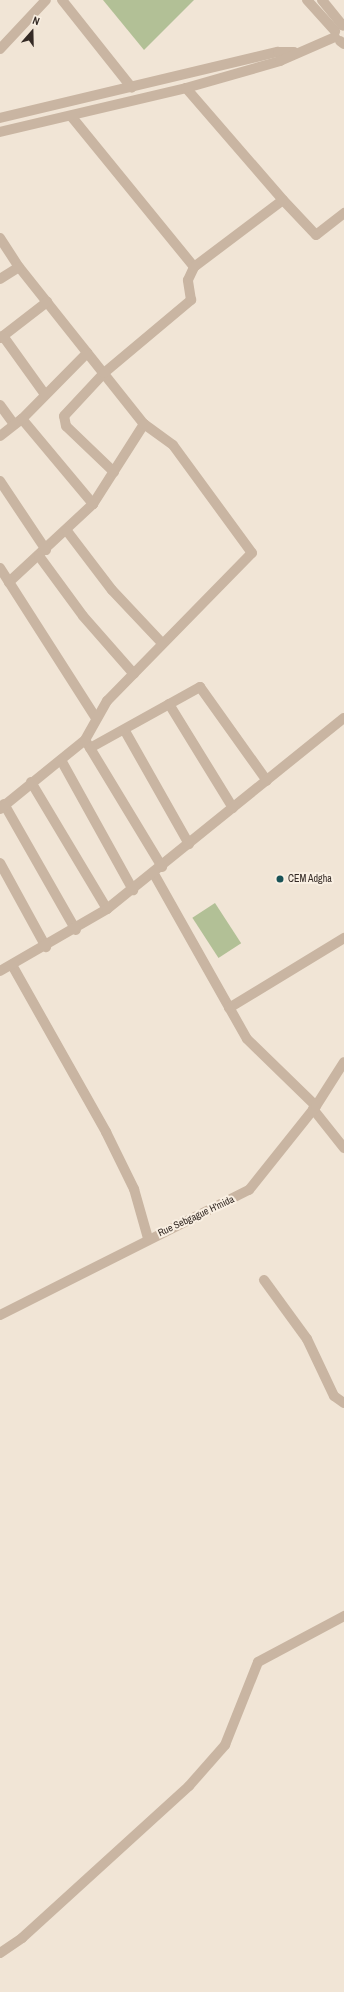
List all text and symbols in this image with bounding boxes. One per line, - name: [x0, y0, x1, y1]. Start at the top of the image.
- north arrow: [12, 12, 52, 52]
- text: N: [31, 13, 42, 28]
- place label: CEM Adgha: [288, 873, 332, 885]
- marker: CEM Adgha: [275, 874, 285, 884]
- street label: Rue Sebgague H'mida: [156, 1193, 236, 1239]

